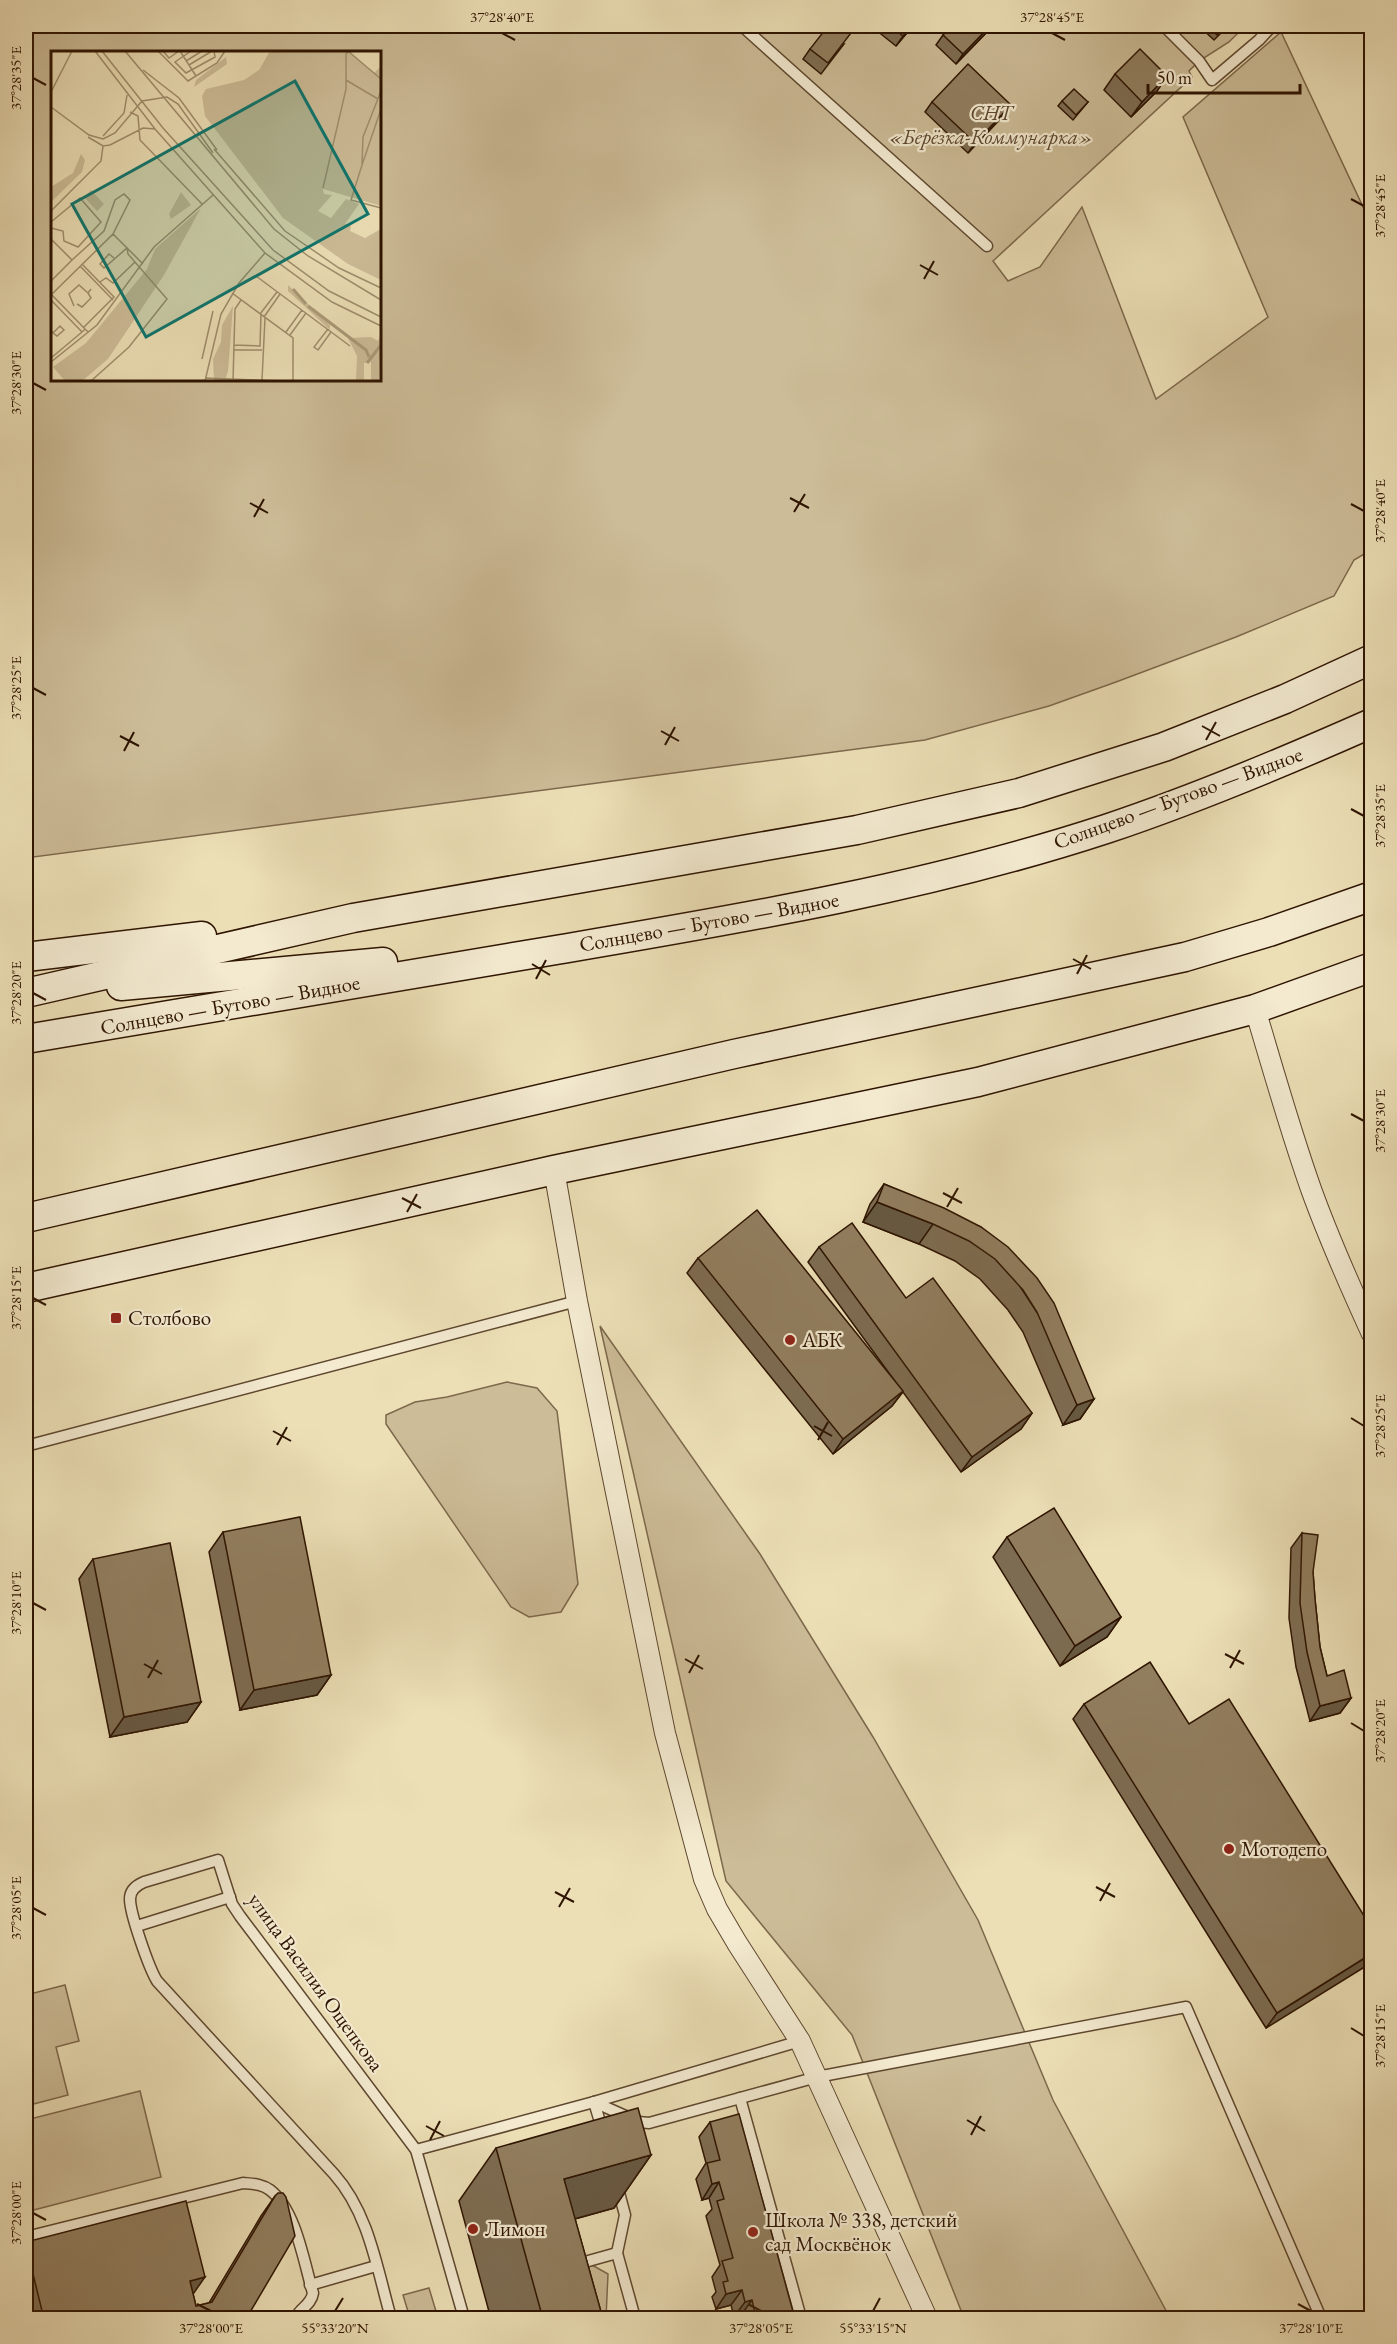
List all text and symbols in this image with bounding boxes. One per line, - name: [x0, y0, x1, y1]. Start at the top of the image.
- text: 37°28'40"E: [470, 7, 535, 26]
- text: 37°28'45"E: [1020, 7, 1085, 26]
- text: 37°28'35"E: [6, 45, 25, 110]
- inset map: [51, 51, 381, 381]
- scale bar: [1148, 57, 1300, 95]
- text: 50 m: [1157, 66, 1192, 89]
- park label: СНТ «Берёзка-Коммунарка»: [889, 99, 1093, 150]
- text: 37°28'45"E: [1370, 173, 1389, 238]
- text: 37°28'30"E: [6, 350, 25, 415]
- text: 37°28'40"E: [1370, 478, 1389, 543]
- text: 37°28'25"E: [6, 655, 25, 720]
- street label: Солнцево — Бутово — Видное: [1050, 740, 1306, 855]
- text: 37°28'35"E: [1370, 783, 1389, 848]
- street label: Солнцево — Бутово — Видное: [577, 885, 841, 958]
- text: 37°28'20"E: [6, 960, 25, 1025]
- street label: Солнцево — Бутово — Видное: [98, 968, 362, 1041]
- text: 37°28'30"E: [1370, 1088, 1389, 1153]
- text: 37°28'15"E: [6, 1265, 25, 1330]
- place label: Столбово: [128, 1304, 211, 1331]
- marker: Столбово: [109, 1311, 123, 1325]
- place label: АБК: [801, 1326, 843, 1353]
- marker: АБК: [783, 1333, 797, 1347]
- text: 37°28'25"E: [1370, 1393, 1389, 1458]
- text: 37°28'10"E: [6, 1570, 25, 1635]
- text: 37°28'20"E: [1370, 1698, 1389, 1763]
- place label: Мотодепо: [1241, 1835, 1327, 1862]
- marker: Мотодепо: [1222, 1842, 1236, 1856]
- text: 37°28'05"E: [6, 1875, 25, 1940]
- street label: улица Василия Ощепкова: [242, 1887, 391, 2077]
- text: 37°28'15"E: [1370, 2003, 1389, 2068]
- text: 37°28'00"E: [6, 2180, 25, 2245]
- place label: Школа № 338, детский сад Москвёнок: [765, 2206, 957, 2257]
- place label: Лимон: [485, 2215, 546, 2242]
- marker: Лимон: [466, 2222, 480, 2236]
- marker: Школа № 338, детский сад Москвёнок: [746, 2225, 760, 2239]
- text: 37°28'00"E: [179, 2318, 244, 2337]
- text: 55°33'20"N: [301, 2318, 369, 2337]
- text: 37°28'05"E: [729, 2318, 794, 2337]
- text: 55°33'15"N: [839, 2318, 907, 2337]
- text: 37°28'10"E: [1279, 2318, 1344, 2337]

